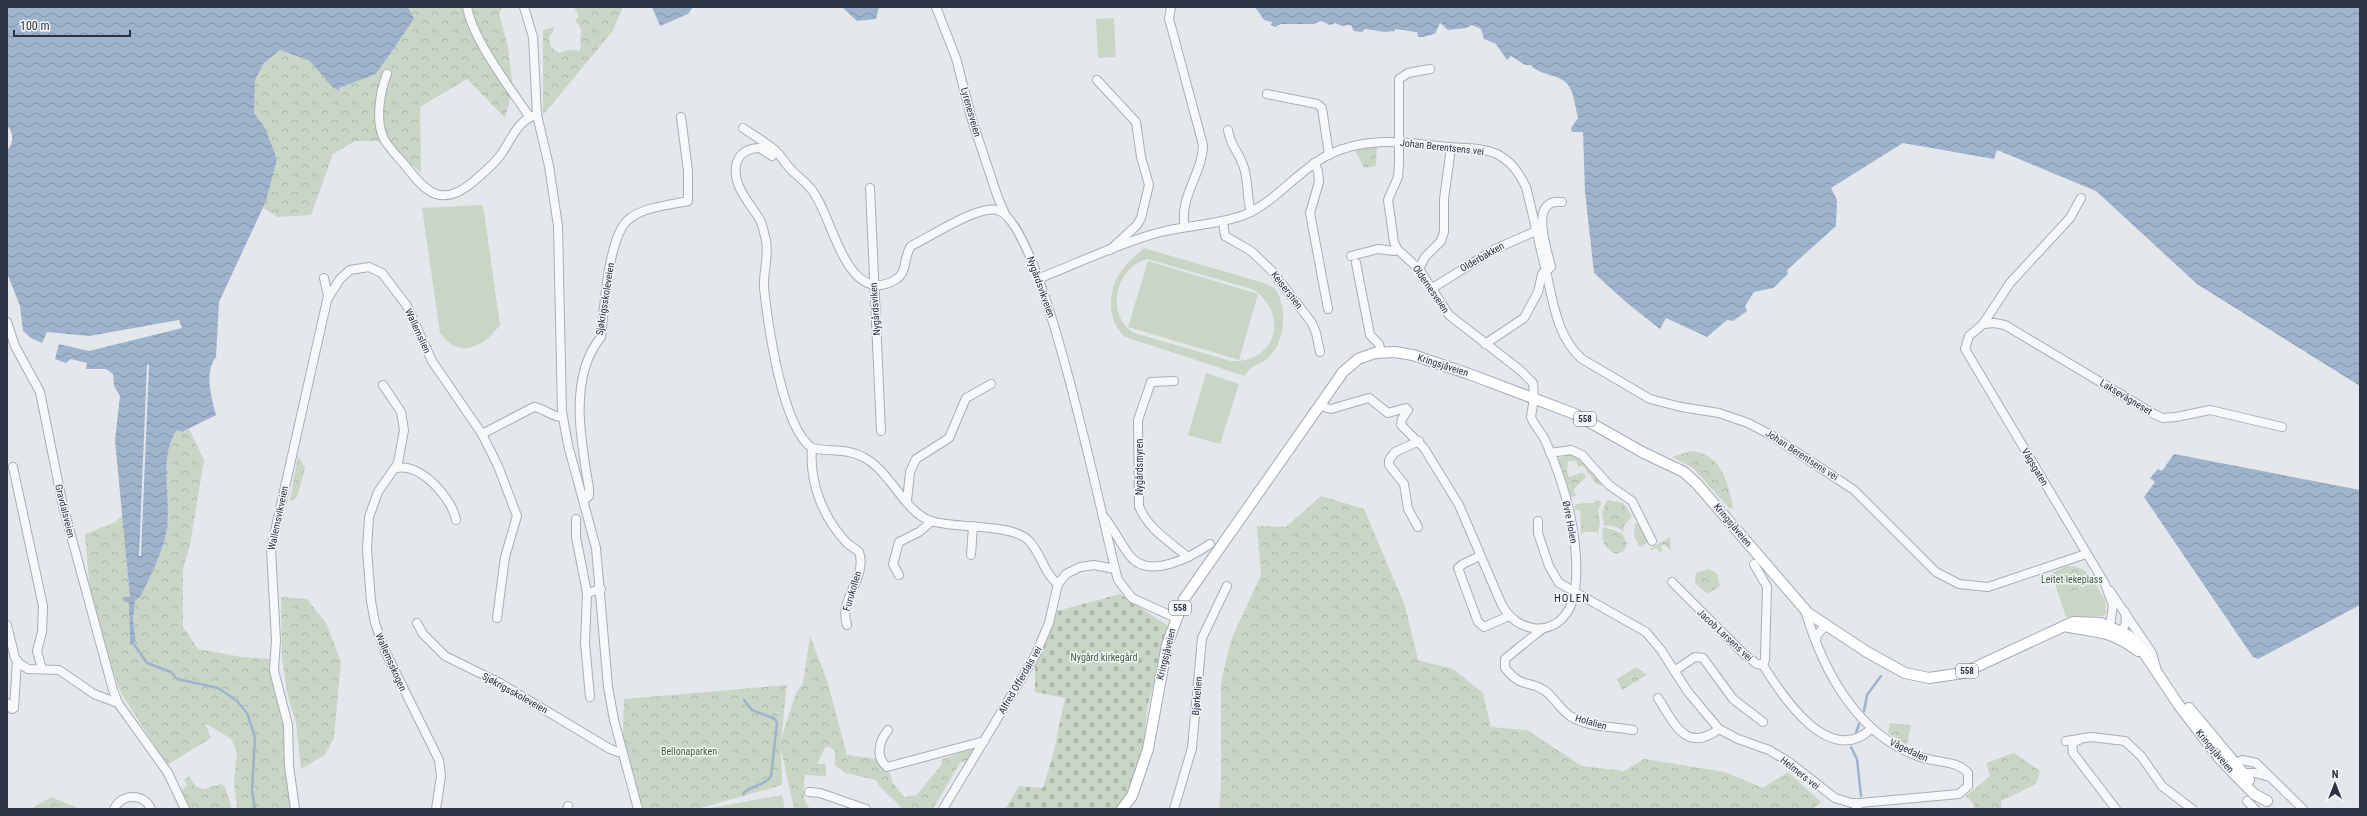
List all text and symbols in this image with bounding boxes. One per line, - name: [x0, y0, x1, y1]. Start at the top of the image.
- scale bar: [14, 12, 130, 38]
- text: 100 m: [20, 19, 50, 33]
- street label: Lyrenesveien: [959, 86, 983, 138]
- street label: Johan Berentsens vei: [1399, 137, 1485, 157]
- street label: Olderbakken: [1458, 240, 1506, 274]
- street label: Nygårdsvikveien: [1025, 255, 1057, 319]
- street label: Sjøkrigsskoleveien: [594, 262, 616, 336]
- street label: Oldernesveien: [1410, 263, 1452, 315]
- street label: Keiserstien: [1269, 269, 1305, 311]
- street label: Nygårdsviken: [868, 282, 882, 336]
- street label: Wallemslien: [403, 307, 433, 355]
- street label: Kringsjåveien: [1416, 352, 1470, 378]
- street label: Laksevågneset: [2098, 377, 2154, 417]
- road number: 558: [1574, 412, 1596, 426]
- street label: Johan Berentsens vei: [1764, 427, 1840, 483]
- street label: Nygårdsmyren: [1134, 439, 1145, 495]
- street label: Vågsgaten: [2020, 446, 2051, 488]
- street label: Gravdalsveien: [53, 483, 77, 539]
- street label: Wallemsvikveien: [266, 485, 290, 551]
- street label: Øvre Holen: [1560, 500, 1580, 544]
- street label: Kringsjåveien: [1712, 501, 1754, 549]
- street label: Furukollen: [841, 570, 863, 612]
- park label: Leitet lekeplass: [2041, 574, 2103, 585]
- district label: HOLEN: [1554, 592, 1590, 605]
- road number: 558: [1169, 601, 1191, 615]
- street label: Jacob Larsens vei: [1695, 607, 1755, 663]
- street label: Kringsjåveien: [1154, 627, 1178, 681]
- street label: Wallemsskogen: [373, 631, 409, 693]
- street label: Alfred Offerdals vei: [996, 644, 1044, 716]
- park label: Nygård kirkegård: [1071, 652, 1137, 663]
- road number: 558: [1956, 664, 1978, 678]
- street label: Sjøkrigsskoleveien: [480, 670, 550, 716]
- street label: Bjørkelien: [1190, 676, 1204, 716]
- street label: Holalien: [1574, 712, 1608, 732]
- street label: Kringsjåveien: [2194, 727, 2236, 775]
- street label: Vågedalen: [1888, 736, 1930, 764]
- park label: Bellonaparken: [661, 746, 717, 757]
- street label: Helmers vei: [1778, 754, 1822, 792]
- north arrow: [2315, 764, 2355, 804]
- text: N: [2332, 768, 2339, 781]

